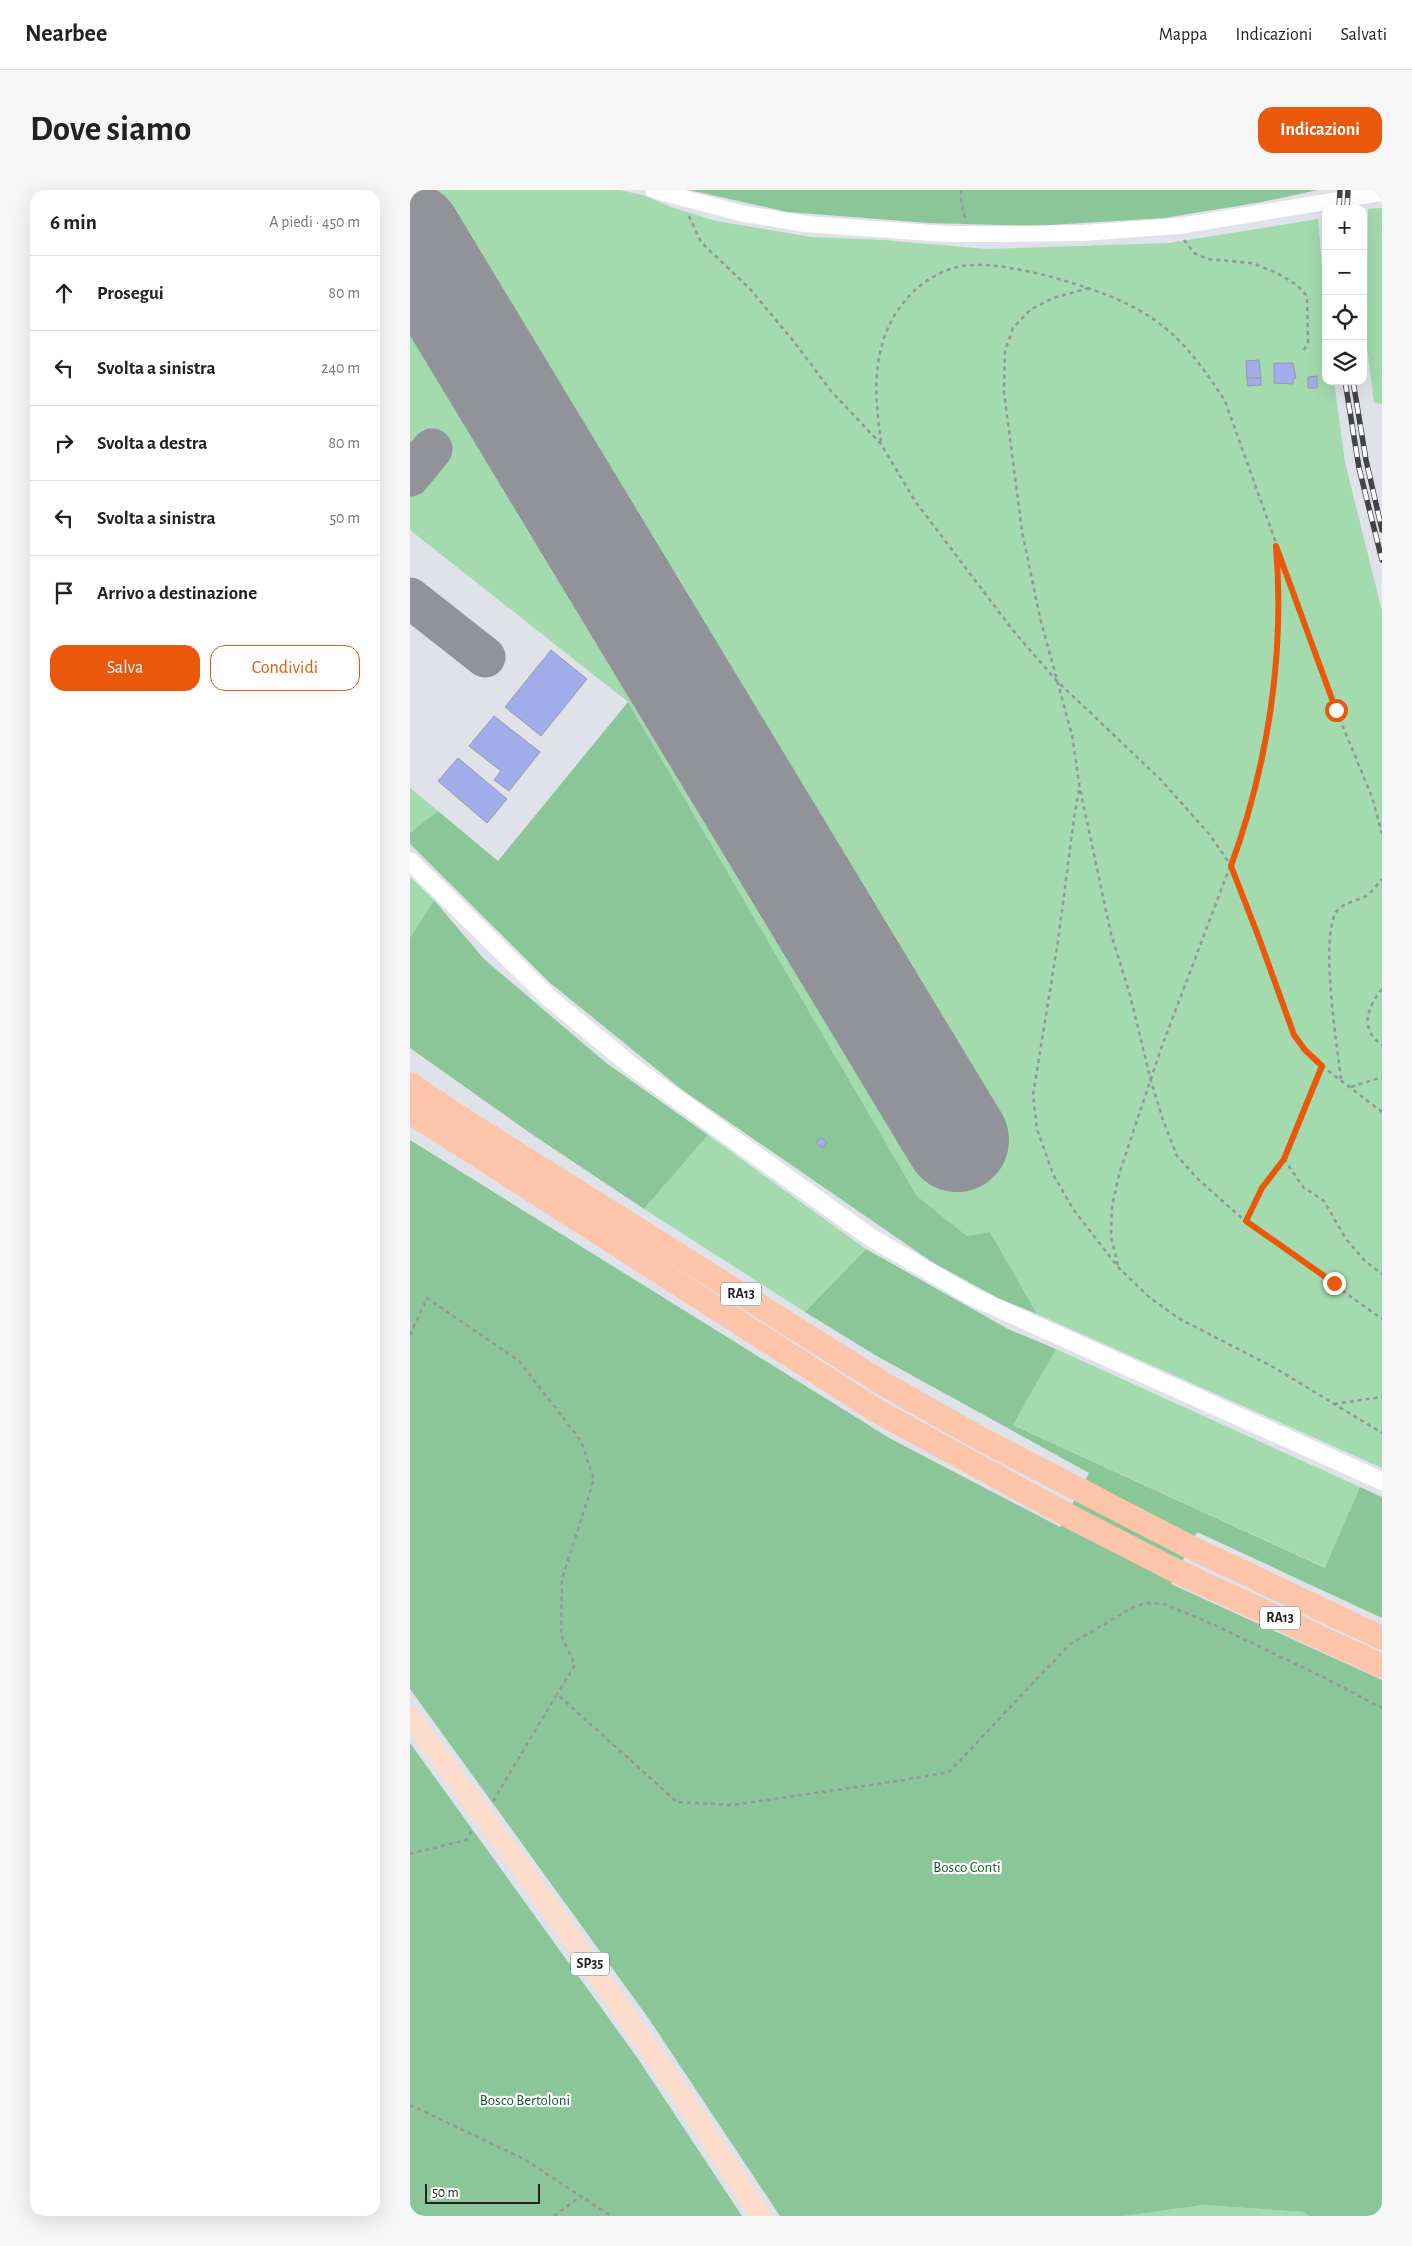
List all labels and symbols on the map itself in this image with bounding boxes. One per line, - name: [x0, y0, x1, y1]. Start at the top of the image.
- route start: [1325, 699, 1348, 722]
- route end: [1323, 1272, 1346, 1295]
- road number: RA13: [721, 1282, 761, 1306]
- road number: RA13: [1260, 1606, 1300, 1630]
- park label: Bosco Conti: [933, 1860, 1001, 1875]
- road number: SP35: [571, 1952, 609, 1976]
- park label: Bosco Bertoloni: [480, 2093, 570, 2108]
- scale bar: [425, 2181, 540, 2204]

